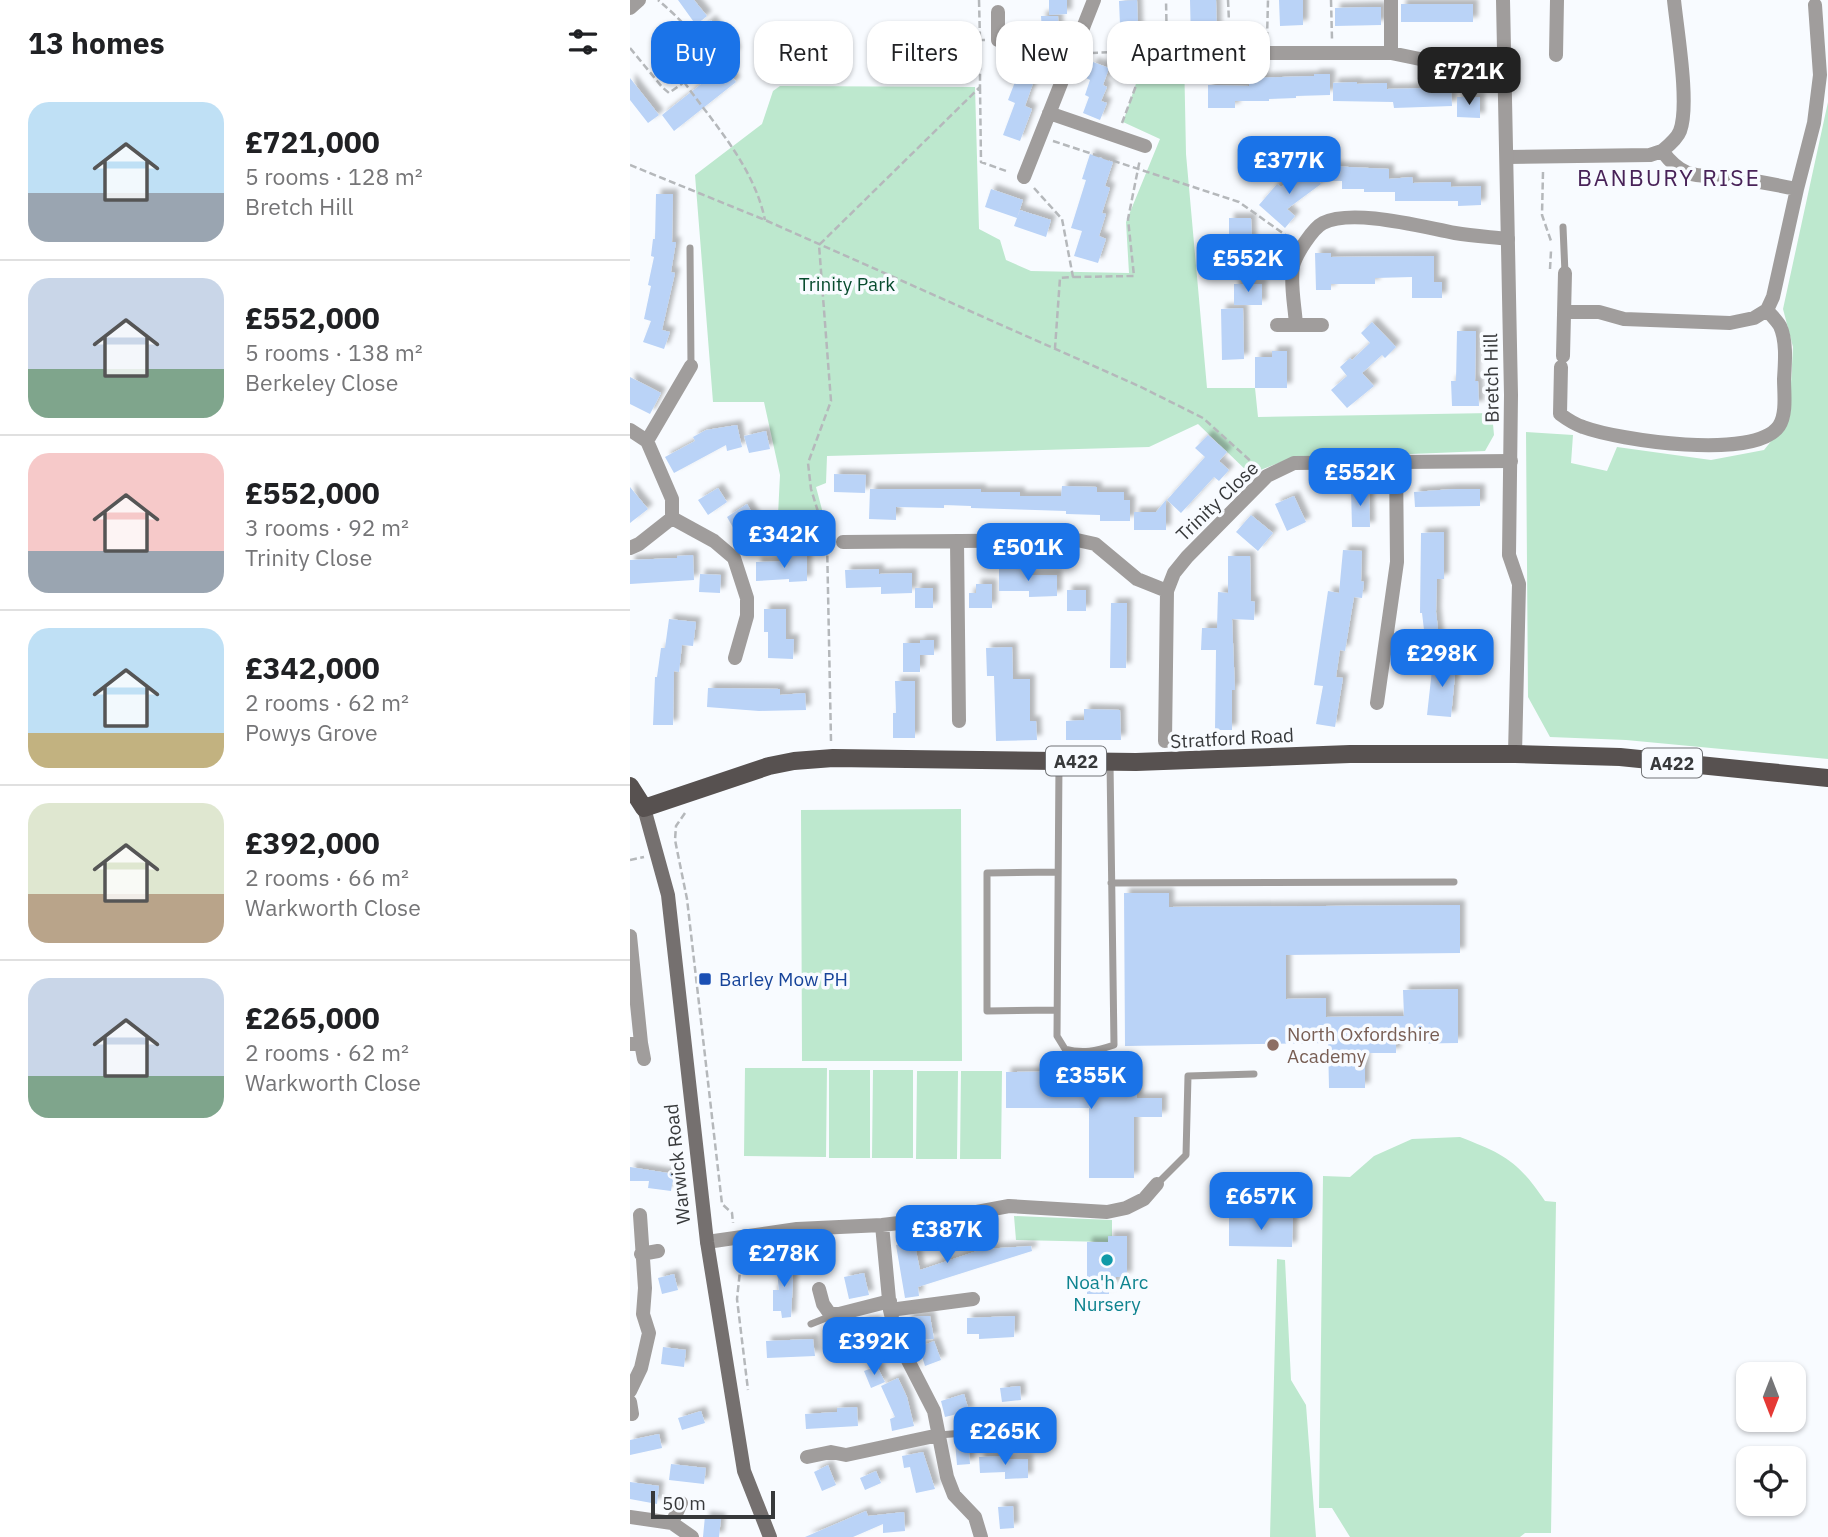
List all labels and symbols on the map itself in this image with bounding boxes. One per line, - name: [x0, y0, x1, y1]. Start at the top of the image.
- pin: £721K: [1420, 48, 1518, 107]
- pin: £377K: [1240, 136, 1338, 196]
- district label: BANBURY RISE: [1577, 162, 1761, 192]
- pin: £552K: [1199, 234, 1297, 294]
- park label: Trinity Park: [799, 272, 895, 296]
- street label: Bretch Hill: [1478, 333, 1504, 423]
- pin: £552K: [1311, 448, 1409, 508]
- street label: Trinity Close: [1171, 456, 1263, 546]
- pin: £342K: [735, 510, 833, 570]
- pin: £501K: [979, 524, 1077, 583]
- pin: £298K: [1393, 630, 1491, 689]
- street label: Stratford Road: [1169, 723, 1295, 753]
- road number: A422: [1046, 746, 1106, 776]
- road number: A422: [1642, 748, 1702, 778]
- place label: Barley Mow PH: [719, 967, 848, 991]
- marker: Barley Mow PH: [697, 971, 713, 987]
- place label: North Oxfordshire Academy: [1287, 1022, 1440, 1068]
- marker: North Oxfordshire Academy: [1265, 1037, 1281, 1053]
- pin: £355K: [1042, 1052, 1140, 1111]
- street label: Warwick Road: [659, 1103, 695, 1225]
- pin: £657K: [1212, 1172, 1310, 1232]
- pin: £387K: [898, 1206, 996, 1265]
- pin: £278K: [735, 1230, 833, 1289]
- marker: Noa'h Arc Nursery: [1099, 1252, 1115, 1268]
- place label: Noa'h Arc Nursery: [1066, 1270, 1149, 1316]
- pin: £392K: [825, 1318, 923, 1377]
- north arrow: [1736, 1362, 1806, 1432]
- pin: £265K: [956, 1408, 1054, 1467]
- scale bar: [651, 1488, 775, 1520]

